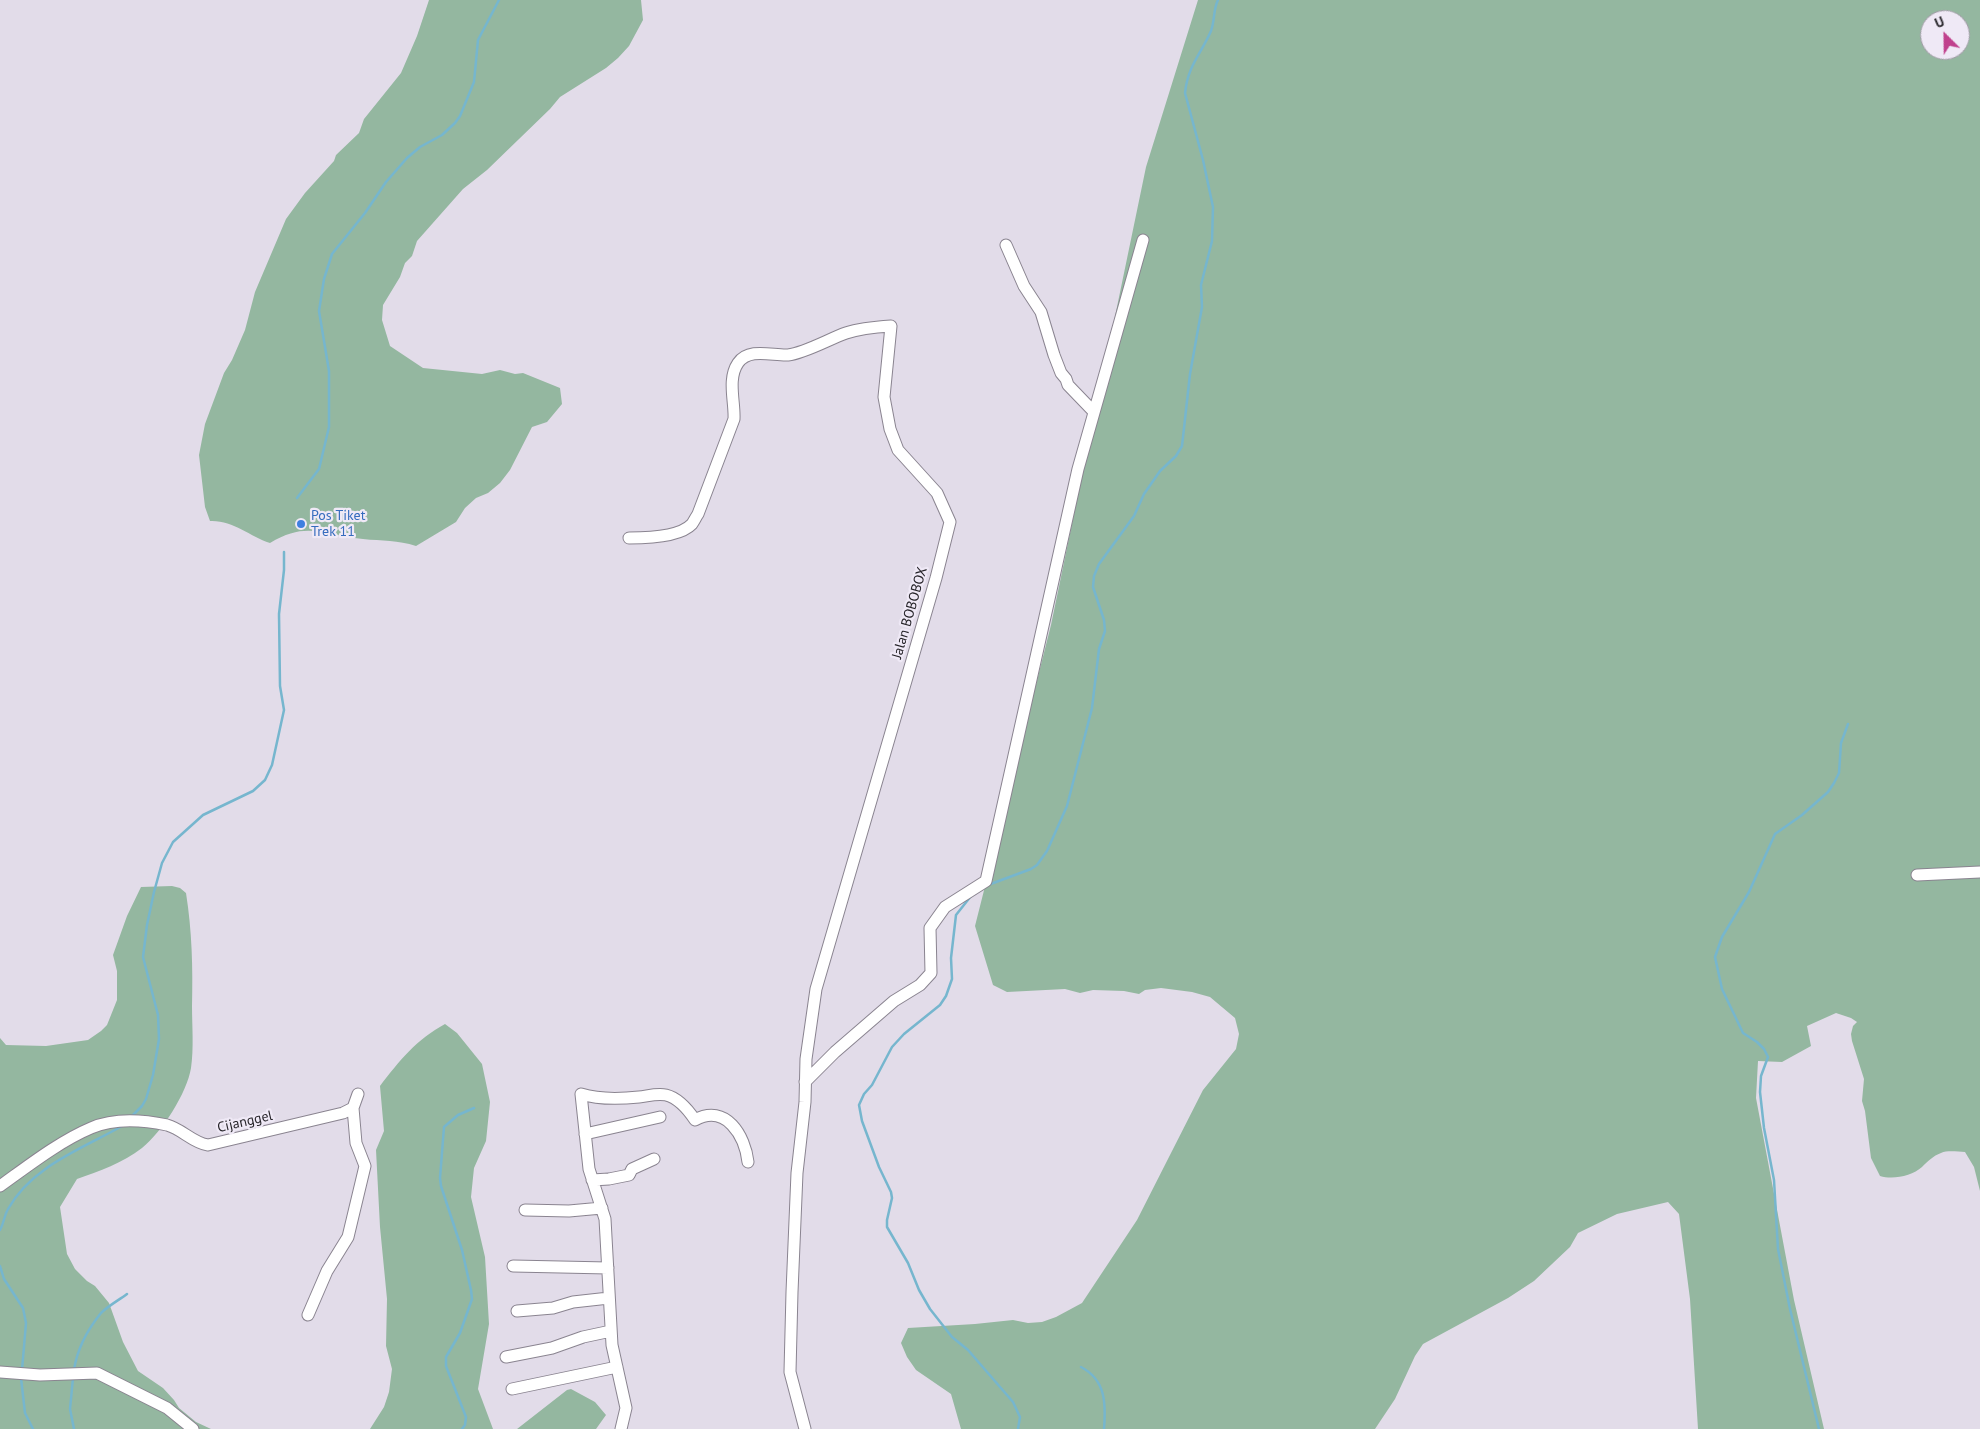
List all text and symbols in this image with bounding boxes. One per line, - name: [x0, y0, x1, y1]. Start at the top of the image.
- north arrow: [1920, 10, 1970, 60]
- text: U: [1932, 12, 1947, 32]
- place label: Pos Tiket Trek 11: [311, 508, 365, 540]
- marker: Pos Tiket Trek 11: [295, 518, 307, 530]
- street label: Jalan BOBOBOX: [889, 565, 931, 661]
- street label: Cijanggel: [216, 1107, 274, 1137]

